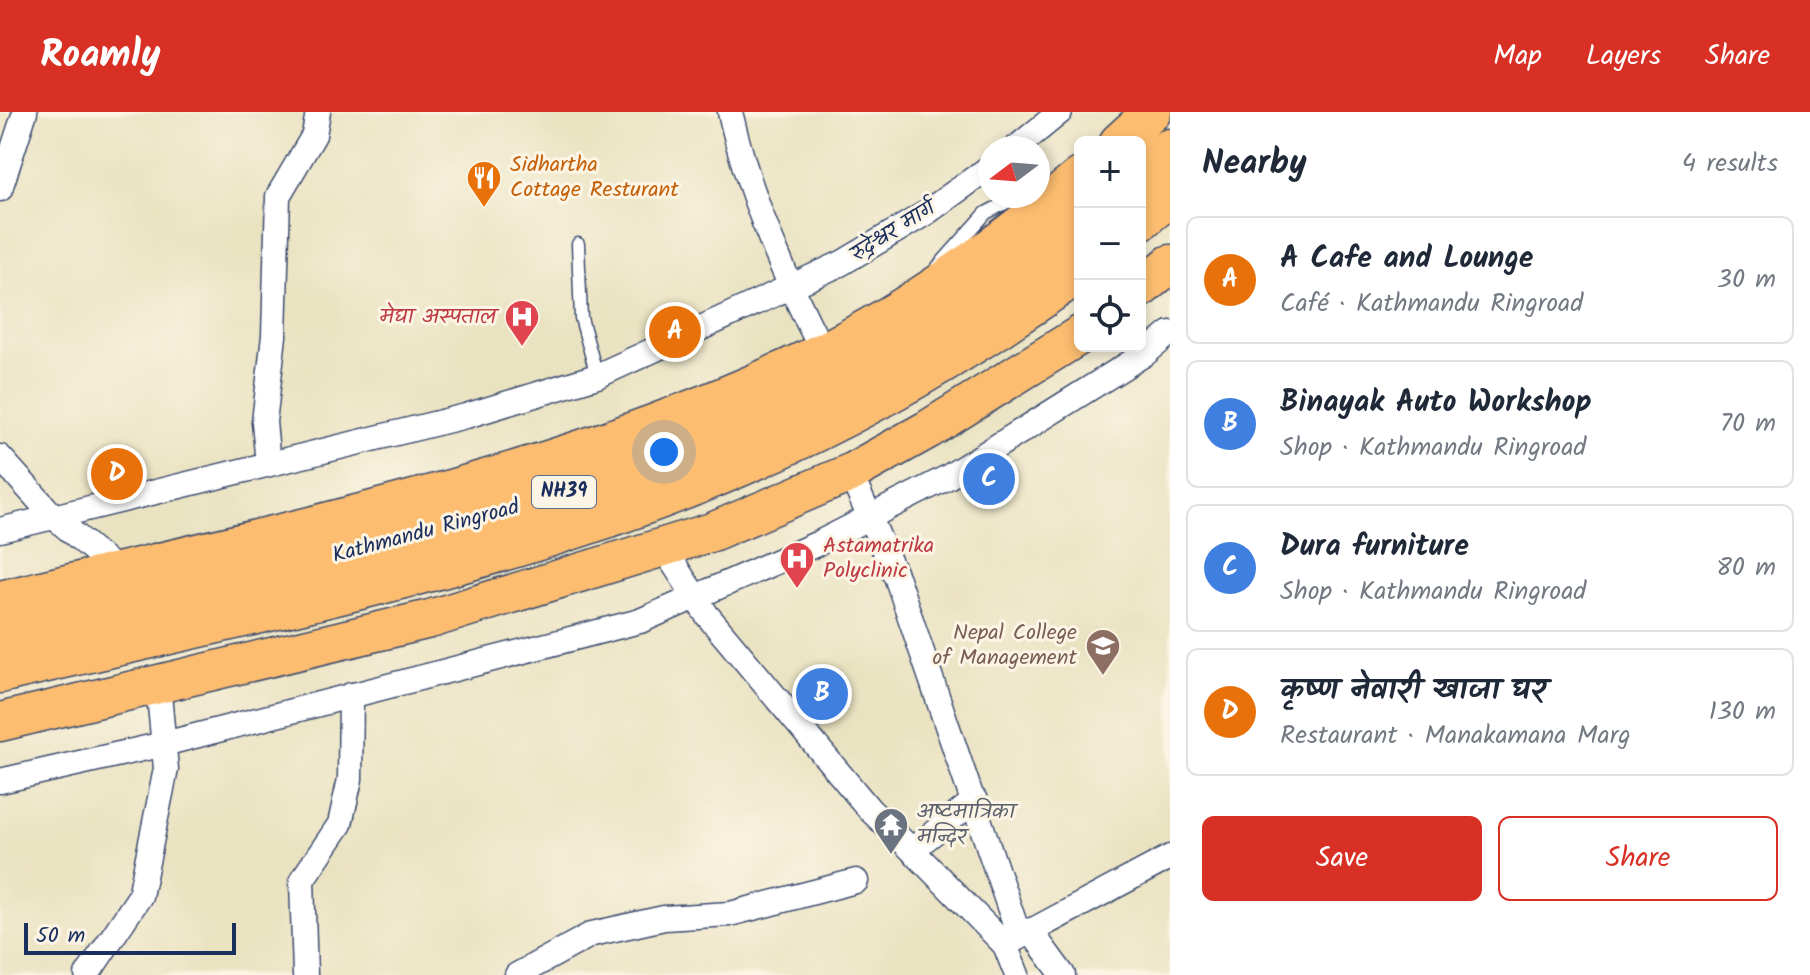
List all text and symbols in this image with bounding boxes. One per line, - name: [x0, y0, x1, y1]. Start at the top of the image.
- text: Roamly: [40, 26, 161, 86]
- text: Map: [1493, 34, 1542, 79]
- text: Layers: [1586, 34, 1661, 79]
- text: Share: [1705, 34, 1770, 79]
- north arrow: [978, 136, 1050, 208]
- map controls: [1074, 136, 1146, 352]
- button: +: [1074, 136, 1146, 208]
- text: Nearby: [1202, 137, 1307, 191]
- text: 4 results: [1682, 143, 1778, 185]
- place label: Sidhartha Cottage Resturant: [510, 148, 679, 208]
- restaurant icon: Sidhartha Cottage Resturant: [465, 159, 503, 209]
- street label: रुद्रेश्वर मार्ग: [843, 190, 946, 272]
- button: −: [1074, 208, 1146, 280]
- text: A Cafe and Lounge: [1280, 235, 1533, 283]
- text: A: [1222, 259, 1238, 301]
- text: 30 m: [1717, 259, 1776, 301]
- button: locate: [1074, 280, 1146, 352]
- text: Café · Kathmandu Ringroad: [1280, 283, 1583, 325]
- hospital icon: मेघा अस्पताल: [503, 298, 541, 348]
- place label: मेघा अस्पताल: [380, 300, 500, 335]
- pin: A: [649, 302, 701, 362]
- text: Binayak Auto Workshop: [1280, 379, 1592, 427]
- text: B: [1222, 403, 1238, 445]
- text: 70 m: [1720, 403, 1776, 445]
- text: Shop · Kathmandu Ringroad: [1280, 427, 1586, 469]
- your location: [644, 432, 684, 472]
- pin: D: [91, 444, 143, 504]
- pin: C: [963, 449, 1015, 509]
- road number: NH39: [532, 476, 596, 508]
- street label: Kathmandu Ringroad: [329, 490, 524, 574]
- text: Dura furniture: [1280, 523, 1469, 571]
- place label: Astamatrika Polyclinic: [823, 529, 934, 589]
- hospital icon: Astamatrika Polyclinic: [778, 540, 816, 590]
- text: C: [1222, 547, 1238, 589]
- text: 80 m: [1716, 547, 1776, 589]
- text: Shop · Kathmandu Ringroad: [1280, 571, 1586, 613]
- place label: Nepal College of Management: [932, 616, 1077, 676]
- school or university icon: Nepal College of Management: [1084, 627, 1122, 677]
- pin: B: [796, 664, 848, 724]
- text: कृष्ण नेवारी खाजा घर: [1280, 667, 1546, 715]
- text: D: [1221, 691, 1239, 733]
- text: 130 m: [1709, 691, 1776, 733]
- text: Restaurant · Manakamana Marg: [1280, 715, 1631, 757]
- place label: अष्टमात्रिका मन्दिर: [917, 795, 1019, 855]
- temple icon: अष्टमात्रिका मन्दिर: [872, 806, 910, 856]
- button: Save: [1202, 816, 1482, 901]
- button: Share: [1498, 816, 1778, 901]
- scale bar: [24, 919, 236, 955]
- text: 50 m: [36, 919, 85, 954]

